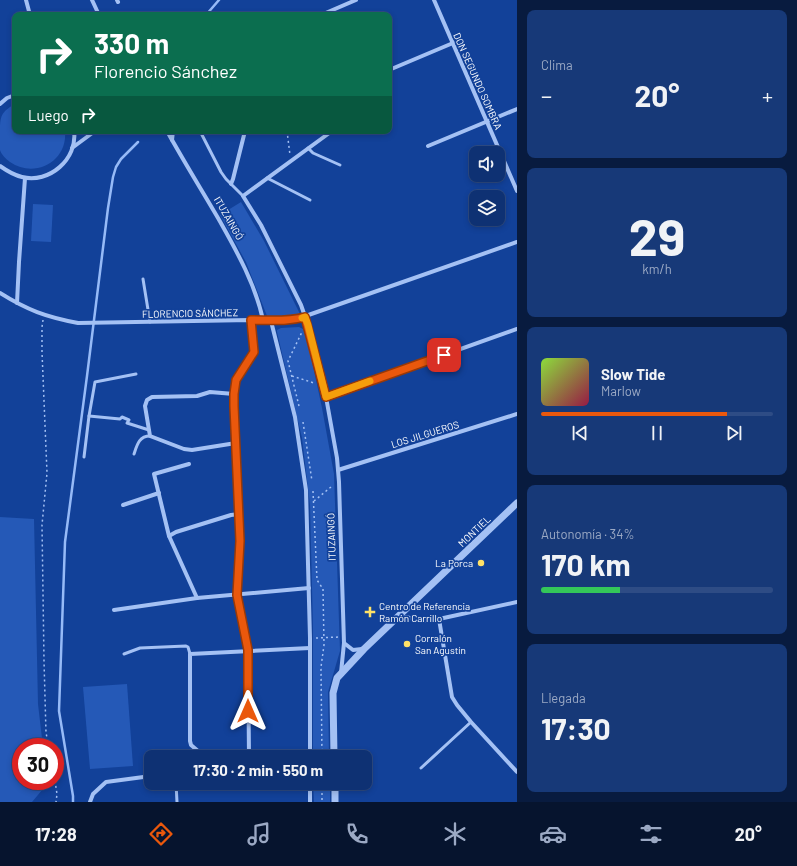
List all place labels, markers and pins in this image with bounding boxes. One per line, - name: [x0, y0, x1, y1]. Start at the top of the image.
- pin: [427, 338, 461, 372]
- place label: La Porca: [435, 557, 473, 569]
- marker: La Porca: [476, 558, 486, 568]
- place label: Centro de Referencia Ramón Carrillo: [379, 600, 470, 624]
- marker: Centro de Referencia Ramón Carrillo: [364, 606, 376, 618]
- place label: Corralón San Agustín: [415, 632, 466, 656]
- marker: Corralón San Agustín: [402, 639, 412, 649]

